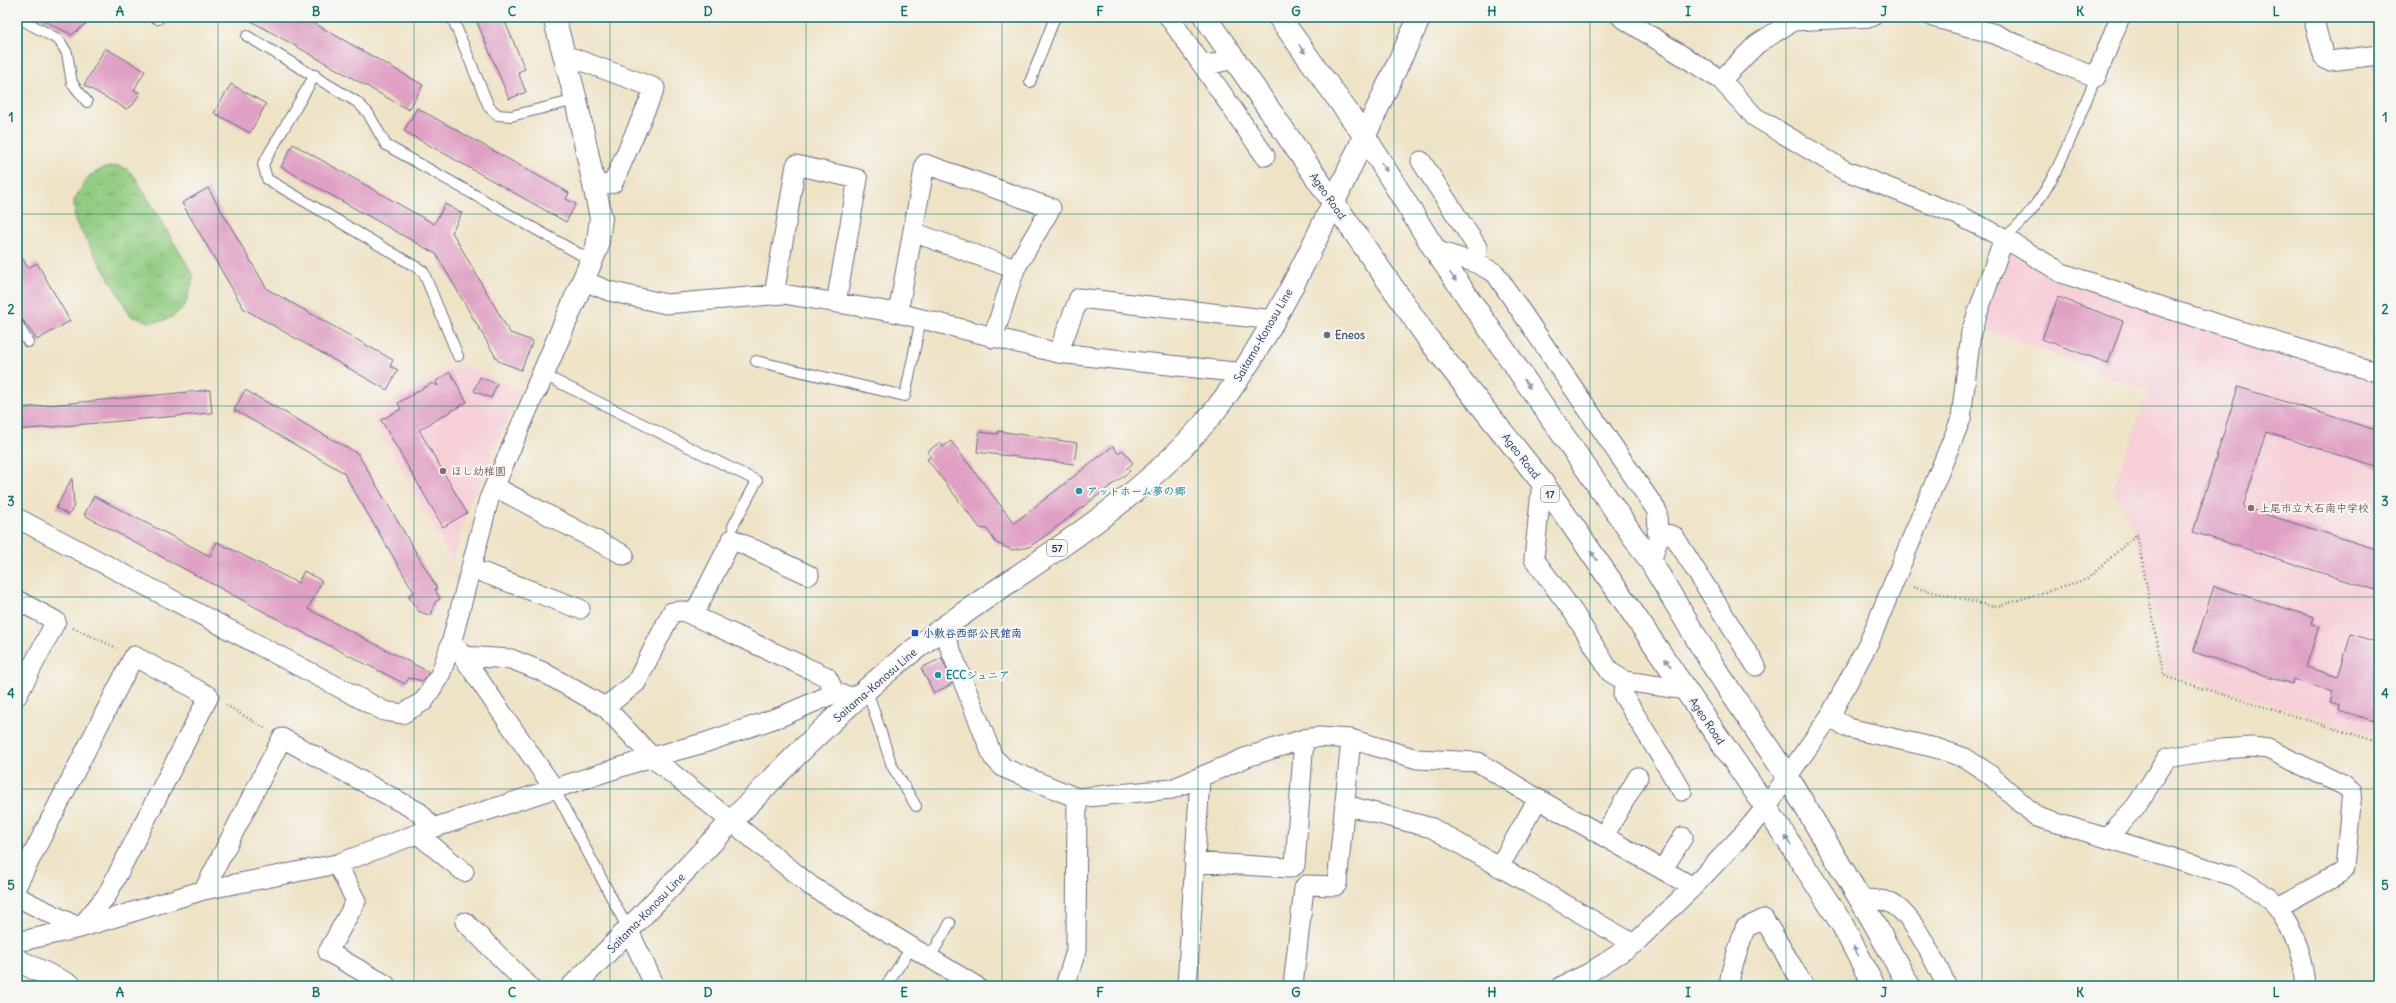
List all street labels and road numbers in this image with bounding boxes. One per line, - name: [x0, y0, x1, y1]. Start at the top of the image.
- street label: Ageo Road: [1307, 170, 1349, 222]
- street label: Saitama-Konosu Line: [1231, 286, 1295, 384]
- street label: Ageo Road: [1499, 431, 1543, 482]
- road number: 17: [1541, 486, 1559, 502]
- road number: 57: [1047, 540, 1067, 556]
- street label: Saitama-Konosu Line: [831, 645, 919, 725]
- street label: Ageo Road: [1686, 695, 1728, 748]
- street label: Saitama-Konosu Line: [604, 870, 688, 956]

